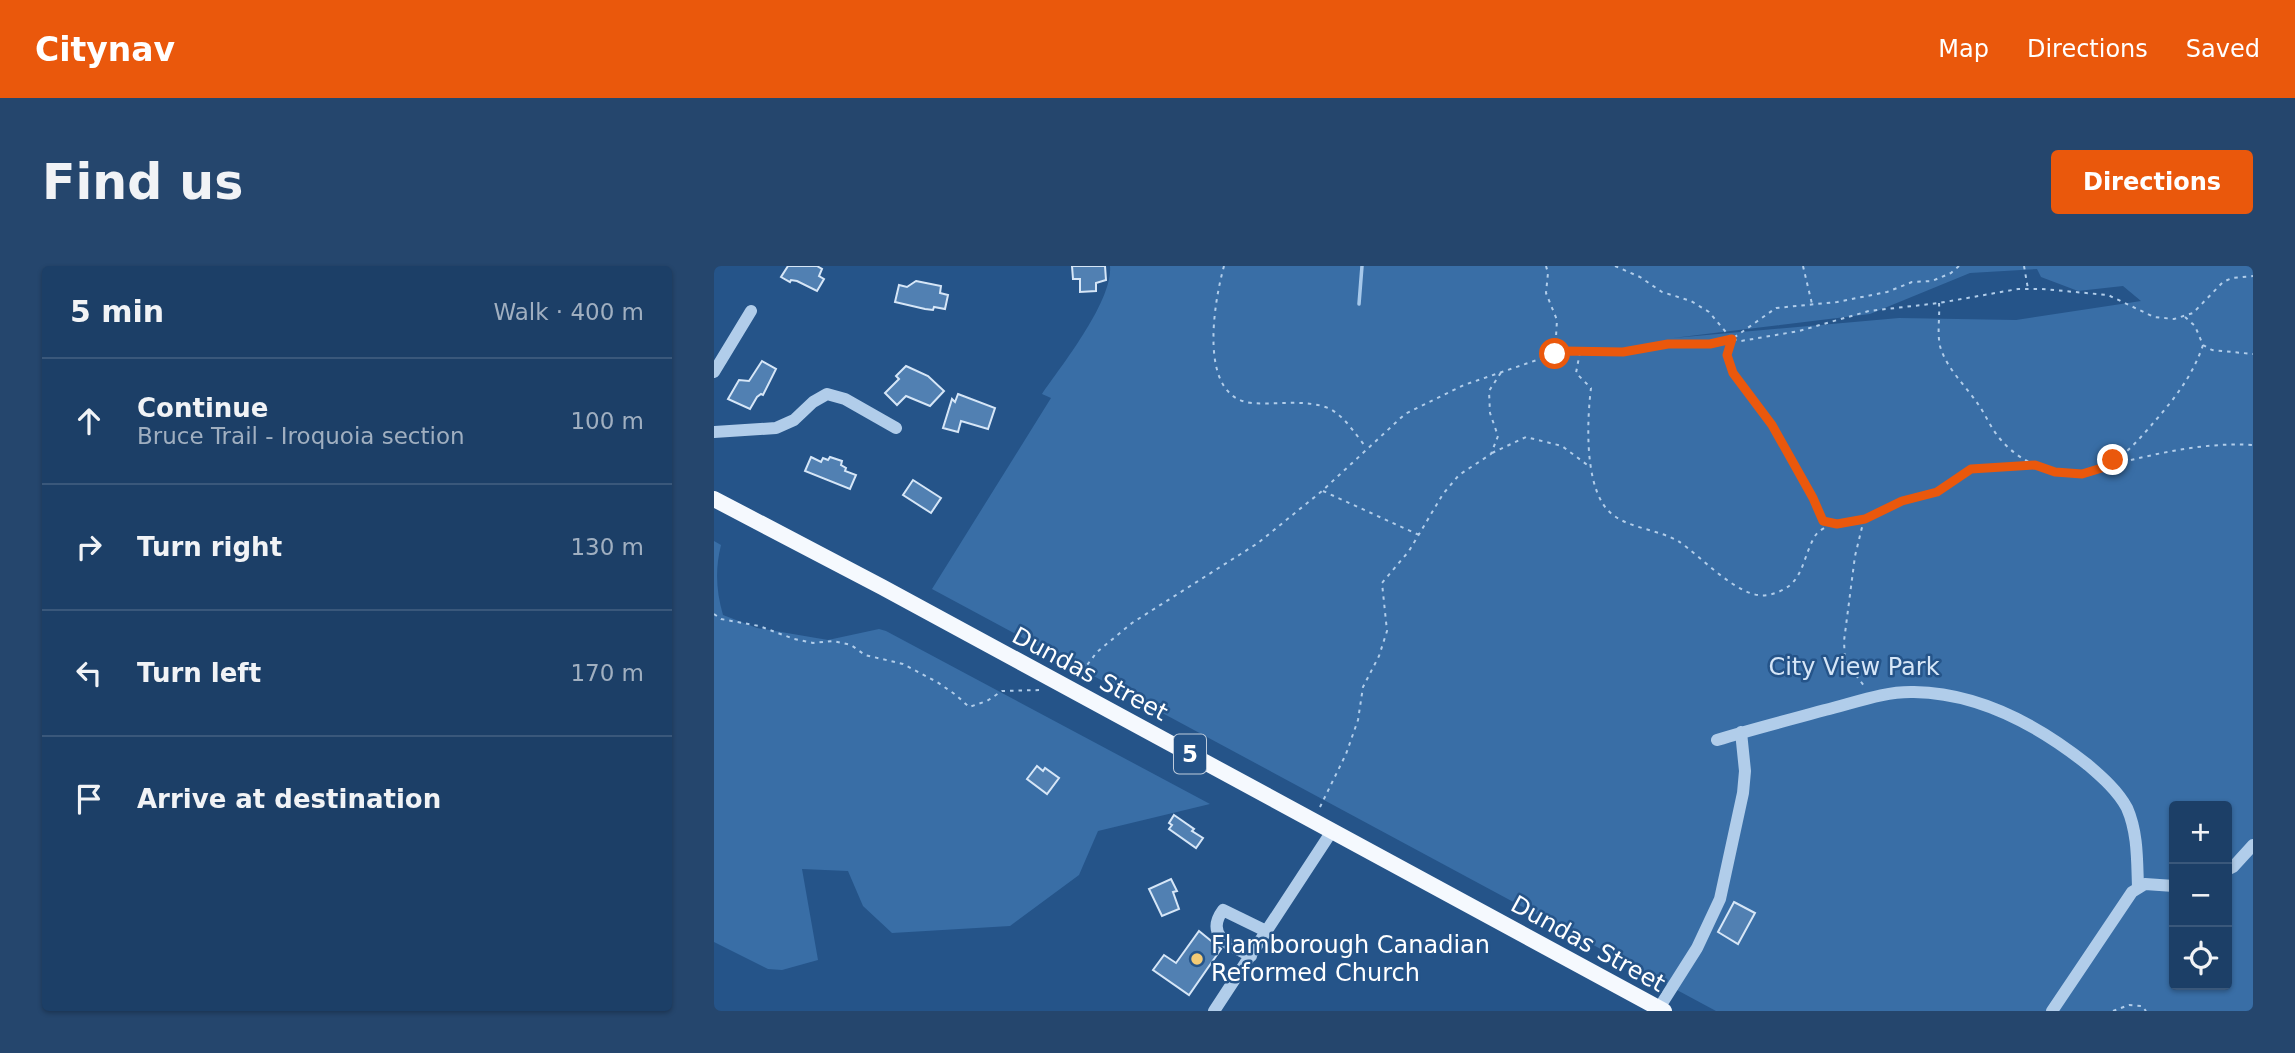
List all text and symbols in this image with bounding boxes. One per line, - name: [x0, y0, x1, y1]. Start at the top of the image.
- text: Citynav: [35, 30, 175, 69]
- text: Map: [1938, 35, 1989, 63]
- text: Directions: [2027, 35, 2148, 63]
- text: Saved: [2186, 35, 2260, 63]
- button: Directions: [2051, 150, 2253, 214]
- text: Find us: [42, 154, 243, 211]
- text: 5 min: [70, 294, 164, 329]
- text: Walk · 400 m: [493, 299, 644, 325]
- route start: [1539, 338, 1570, 369]
- text: Continue: [137, 393, 268, 423]
- icon: ahead: [70, 402, 108, 440]
- text: 100 m: [570, 408, 644, 434]
- text: Bruce Trail - Iroquoia section: [137, 423, 465, 449]
- route end: [2097, 444, 2128, 475]
- icon: right: [70, 528, 108, 566]
- text: Turn right: [137, 532, 282, 562]
- text: 130 m: [570, 534, 644, 560]
- street label: Dundas Street: [1008, 621, 1172, 727]
- park label: City View Park: [1768, 653, 1940, 681]
- icon: left: [70, 654, 108, 692]
- text: Turn left: [137, 658, 261, 688]
- text: 170 m: [570, 660, 644, 686]
- road number: 5: [1174, 734, 1206, 774]
- icon: arrive: [70, 780, 108, 818]
- text: Arrive at destination: [137, 784, 441, 814]
- map controls: [2169, 801, 2232, 990]
- button: +: [2169, 801, 2232, 864]
- button: −: [2169, 864, 2232, 927]
- street label: Dundas Street: [1506, 890, 1670, 998]
- button: locate: [2169, 927, 2232, 990]
- place label: Flamborough Canadian Reformed Church: [1211, 931, 1490, 987]
- marker: Flamborough Canadian Reformed Church: [1189, 951, 1205, 967]

